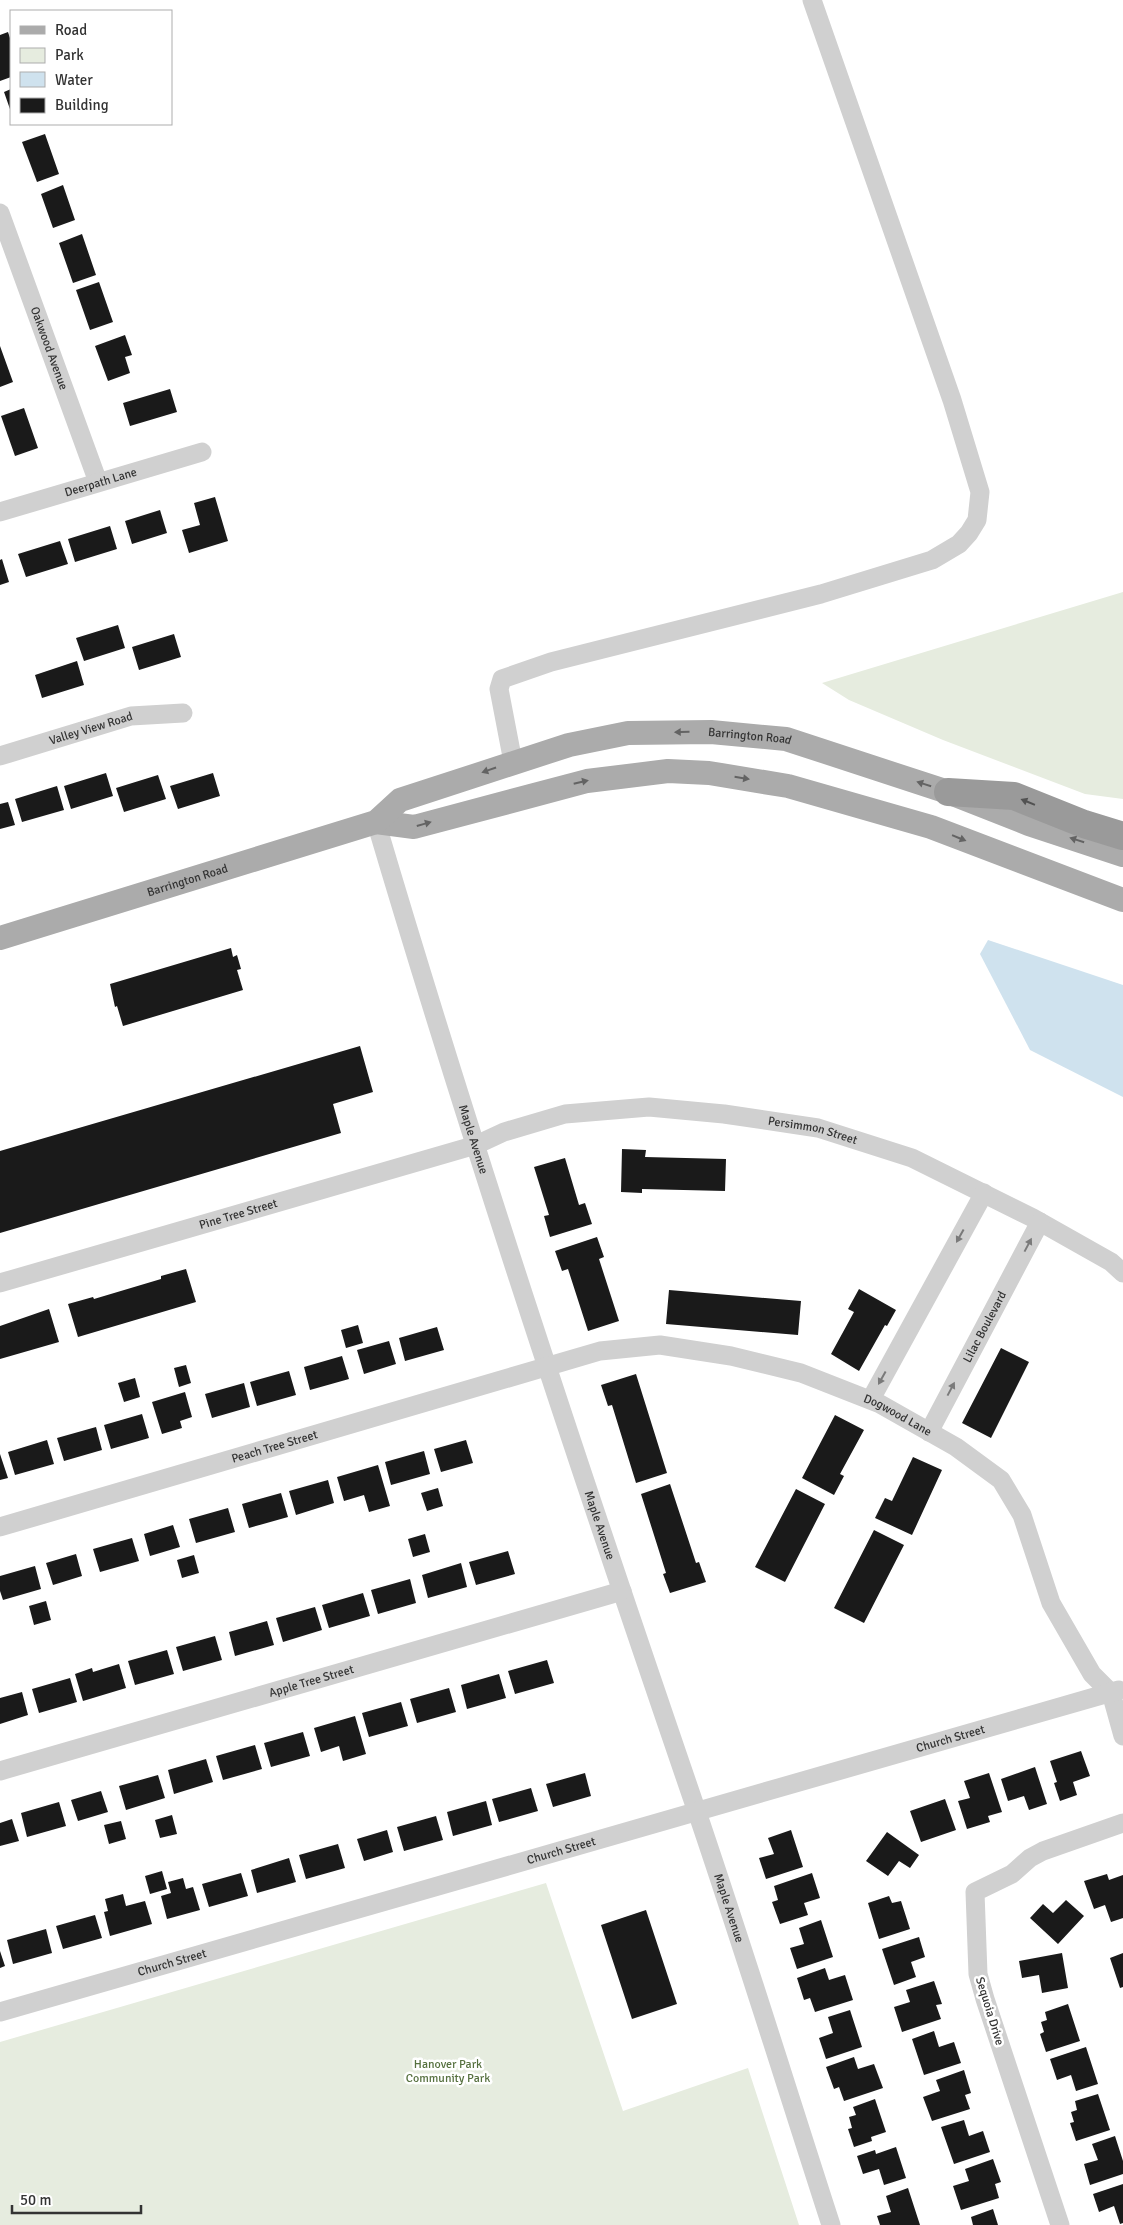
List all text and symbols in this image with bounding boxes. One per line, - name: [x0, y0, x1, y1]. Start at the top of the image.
- legend: [10, 10, 172, 125]
- text: Road: [55, 21, 87, 39]
- text: Park: [55, 46, 84, 64]
- text: Water: [55, 71, 93, 89]
- text: Building: [55, 96, 109, 114]
- street label: Oakwood Avenue: [27, 305, 71, 392]
- street label: Deerpath Lane: [63, 465, 139, 500]
- street label: Valley View Road: [47, 709, 135, 749]
- street label: Barrington Road: [707, 725, 794, 748]
- one-way arrow: [673, 728, 689, 736]
- one-way arrow: [482, 767, 497, 774]
- one-way arrow: [734, 775, 750, 783]
- one-way arrow: [573, 778, 588, 786]
- one-way arrow: [916, 780, 931, 788]
- one-way arrow: [1020, 798, 1035, 806]
- one-way arrow: [416, 820, 431, 828]
- one-way arrow: [952, 835, 966, 843]
- one-way arrow: [1069, 835, 1084, 843]
- street label: Barrington Road: [145, 861, 230, 900]
- street label: Maple Avenue: [455, 1103, 491, 1176]
- street label: Persimmon Street: [767, 1114, 859, 1148]
- street label: Pine Tree Street: [197, 1196, 279, 1233]
- one-way arrow: [956, 1228, 964, 1243]
- one-way arrow: [1024, 1238, 1032, 1252]
- street label: Lilac Boulevard: [960, 1289, 1010, 1365]
- one-way arrow: [878, 1371, 886, 1386]
- one-way arrow: [947, 1382, 956, 1395]
- street label: Dogwood Lane: [861, 1391, 934, 1440]
- street label: Peach Tree Street: [230, 1427, 319, 1467]
- street label: Maple Avenue: [581, 1489, 618, 1562]
- street label: Apple Tree Street: [267, 1662, 356, 1701]
- street label: Church Street: [915, 1722, 987, 1756]
- street label: Church Street: [525, 1834, 597, 1868]
- street label: Maple Avenue: [710, 1872, 747, 1945]
- street label: Church Street: [136, 1946, 208, 1980]
- street label: Sequoia Drive: [972, 1975, 1007, 2047]
- park label: Hanover Park Community Park: [406, 2057, 490, 2086]
- scale bar: [12, 2182, 141, 2214]
- text: 50 m: [20, 2191, 51, 2209]

